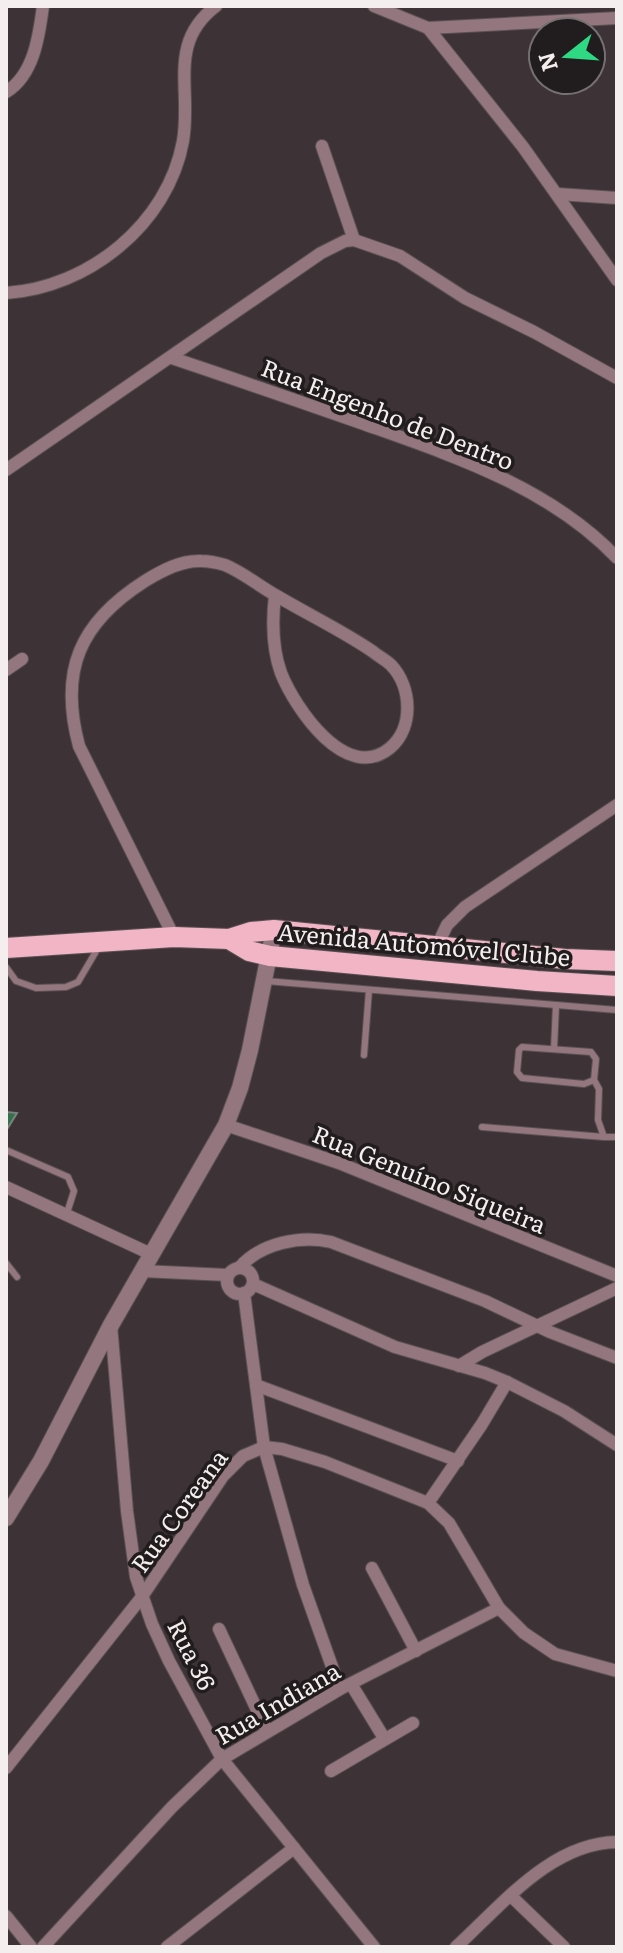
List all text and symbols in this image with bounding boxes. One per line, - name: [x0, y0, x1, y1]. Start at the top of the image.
- north arrow: [527, 16, 607, 96]
- text: N: [528, 49, 565, 76]
- street label: Rua Engenho de Dentro: [257, 349, 519, 477]
- street label: Avenida Automóvel Clube: [276, 913, 572, 973]
- street label: Rua Genuíno Siqueira: [308, 1115, 552, 1241]
- street label: Rua Coreana: [121, 1441, 235, 1579]
- street label: Rua 36: [160, 1613, 226, 1696]
- street label: Rua Indiana: [208, 1652, 346, 1752]

